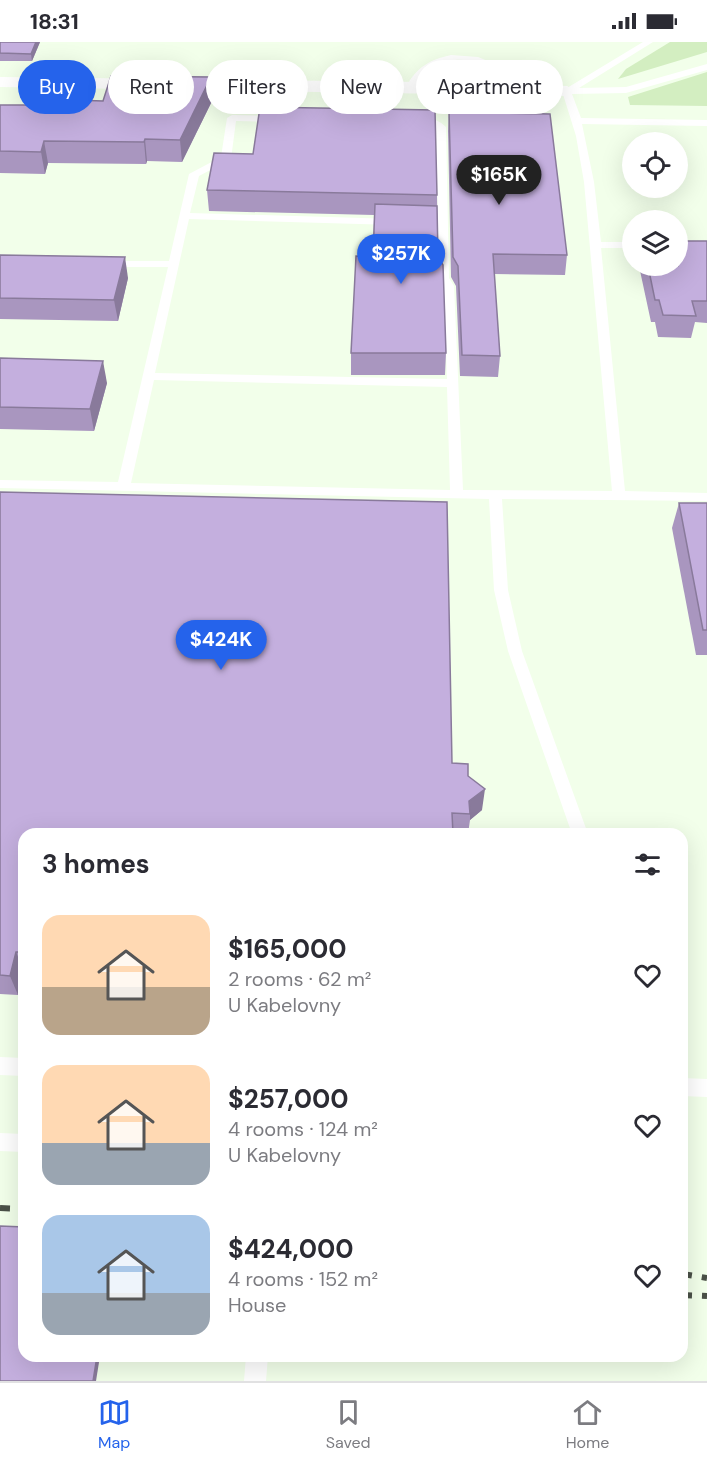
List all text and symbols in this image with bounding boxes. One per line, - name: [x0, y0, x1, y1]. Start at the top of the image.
- text: 18:31: [30, 7, 79, 36]
- chip: Buy: [18, 60, 96, 114]
- chip: Rent: [108, 60, 194, 114]
- chip: Filters: [206, 60, 308, 114]
- chip: New: [320, 60, 404, 114]
- chip: Apartment: [416, 60, 563, 114]
- map controls: [622, 132, 688, 276]
- button: locate: [622, 132, 688, 198]
- pin: $165K: [457, 155, 541, 206]
- text: $165K: [470, 161, 528, 187]
- button: layers: [622, 210, 688, 276]
- pin: $257K: [359, 234, 443, 285]
- text: $257K: [371, 240, 431, 266]
- pin: $424K: [179, 620, 263, 671]
- text: $424K: [190, 626, 252, 652]
- text: 3 homes: [42, 847, 150, 881]
- icon: filters: [631, 848, 664, 881]
- text: $165,000: [228, 932, 347, 966]
- icon: home: [90, 939, 162, 1011]
- icon: heart: [631, 959, 664, 992]
- text: 2 rooms · 62 m²: [228, 966, 371, 992]
- text: U Kabelovny: [228, 992, 341, 1018]
- text: $257,000: [228, 1082, 349, 1116]
- icon: home: [90, 1089, 162, 1161]
- icon: heart: [631, 1109, 664, 1142]
- text: 4 rooms · 124 m²: [228, 1116, 378, 1142]
- text: U Kabelovny: [228, 1142, 341, 1168]
- text: $424,000: [228, 1232, 354, 1266]
- icon: home: [90, 1239, 162, 1311]
- icon: heart: [631, 1259, 664, 1292]
- text: 4 rooms · 152 m²: [228, 1266, 378, 1292]
- text: House: [228, 1292, 286, 1318]
- tab: Map: [98, 1396, 131, 1453]
- tab: Saved: [326, 1396, 371, 1453]
- tab: Home: [566, 1396, 609, 1453]

